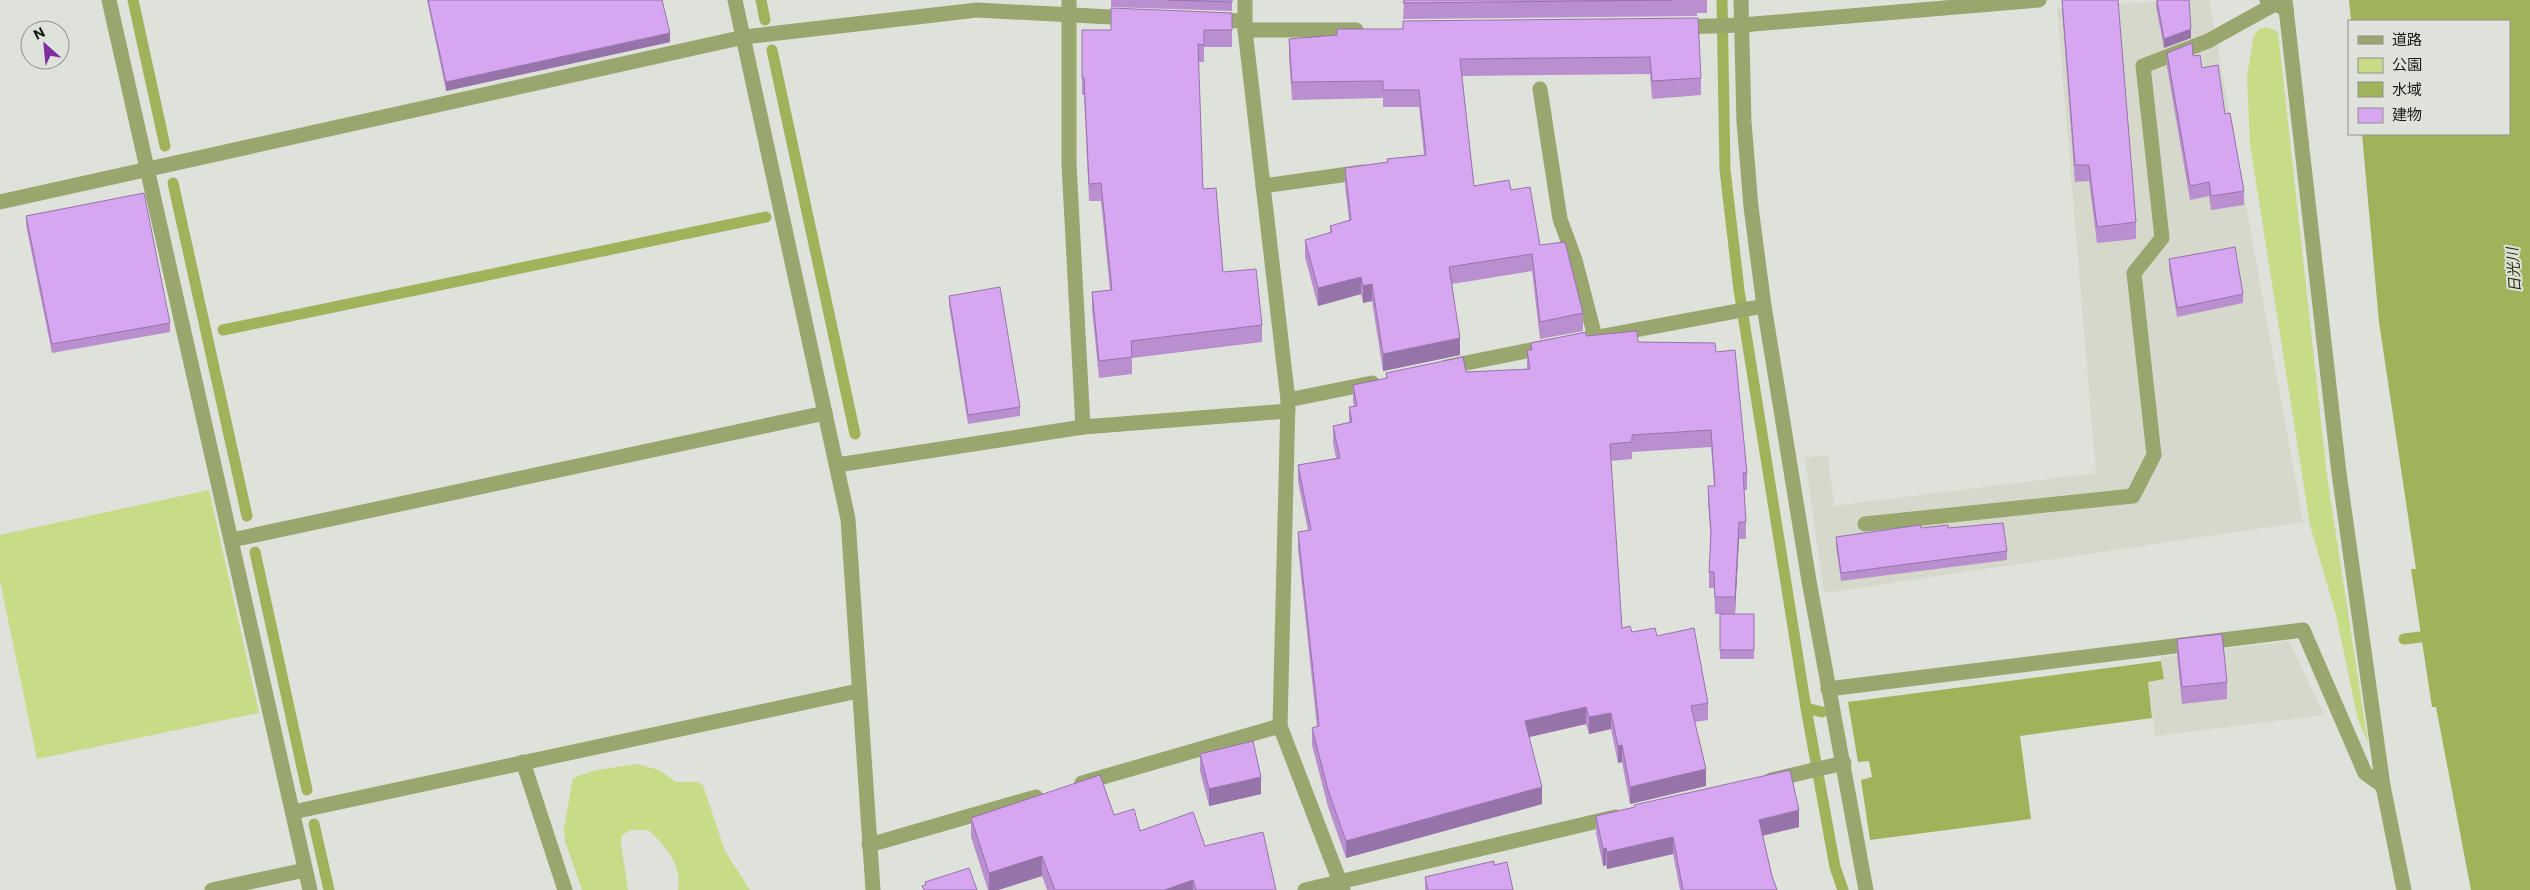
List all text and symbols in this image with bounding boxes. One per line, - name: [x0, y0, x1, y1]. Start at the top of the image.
- north arrow: [20, 20, 70, 70]
- legend: [2348, 20, 2510, 135]
- text: N: [30, 23, 47, 43]
- text: 道路: [2392, 30, 2422, 48]
- text: 公園: [2392, 55, 2422, 73]
- text: 水域: [2392, 80, 2422, 98]
- text: 建物: [2392, 105, 2422, 123]
- water label: 日光川: [2502, 245, 2524, 293]

